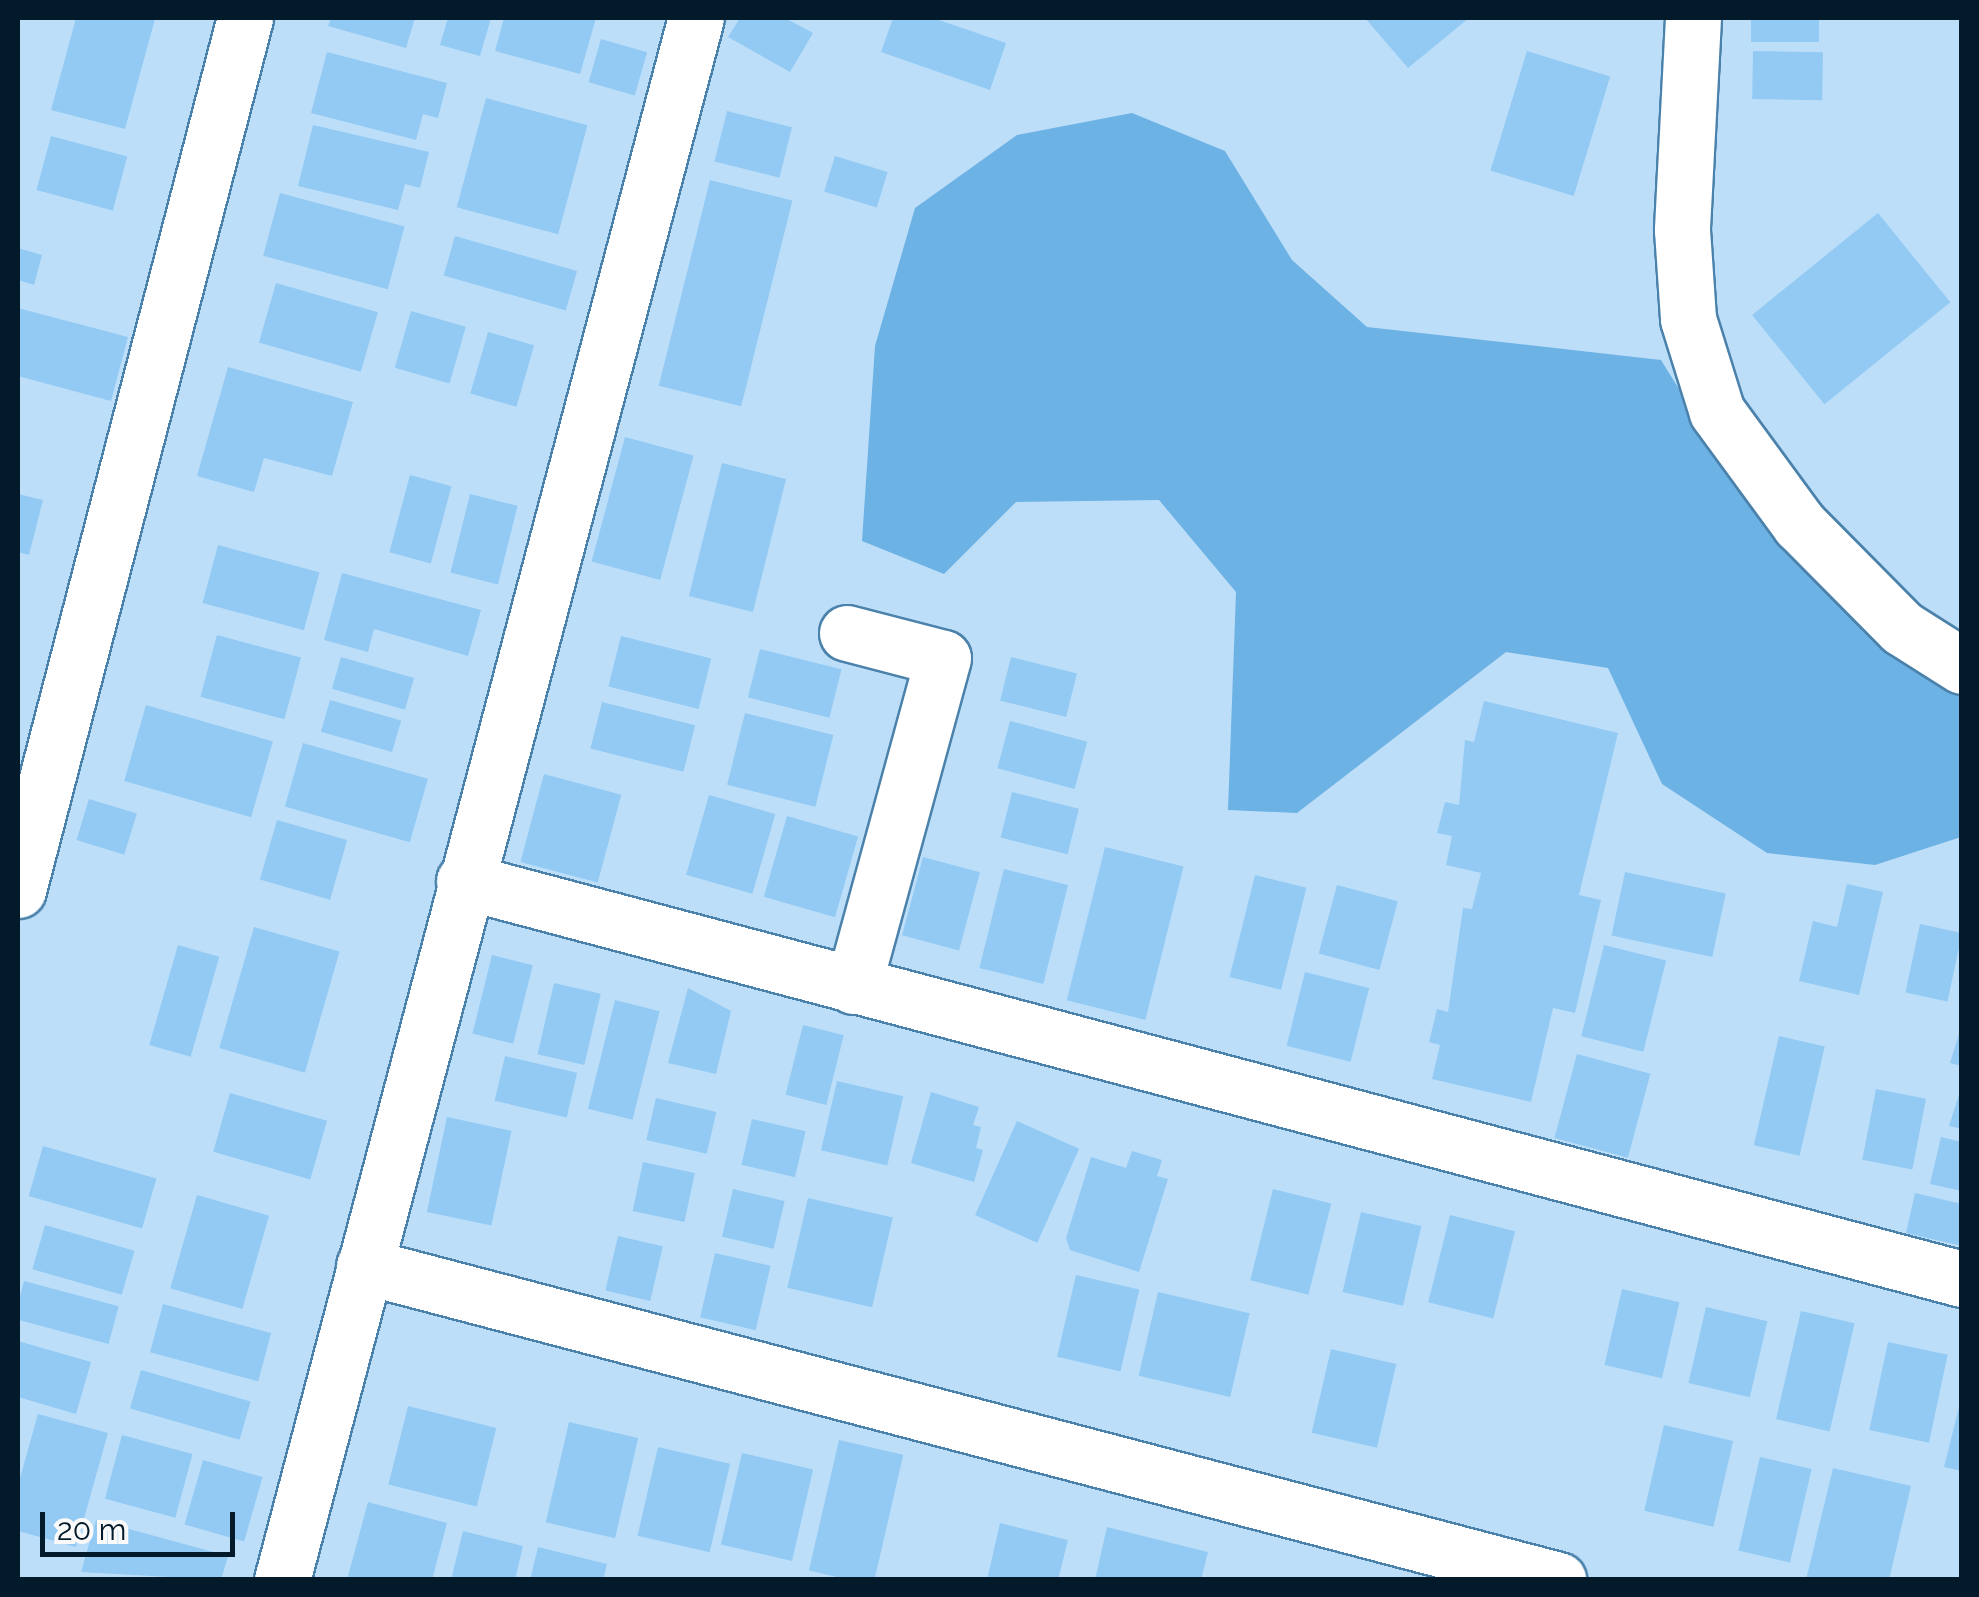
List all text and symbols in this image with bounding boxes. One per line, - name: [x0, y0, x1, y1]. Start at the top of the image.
- scale bar: [45, 1492, 240, 1554]
- text: 20 m: [57, 1512, 126, 1547]

